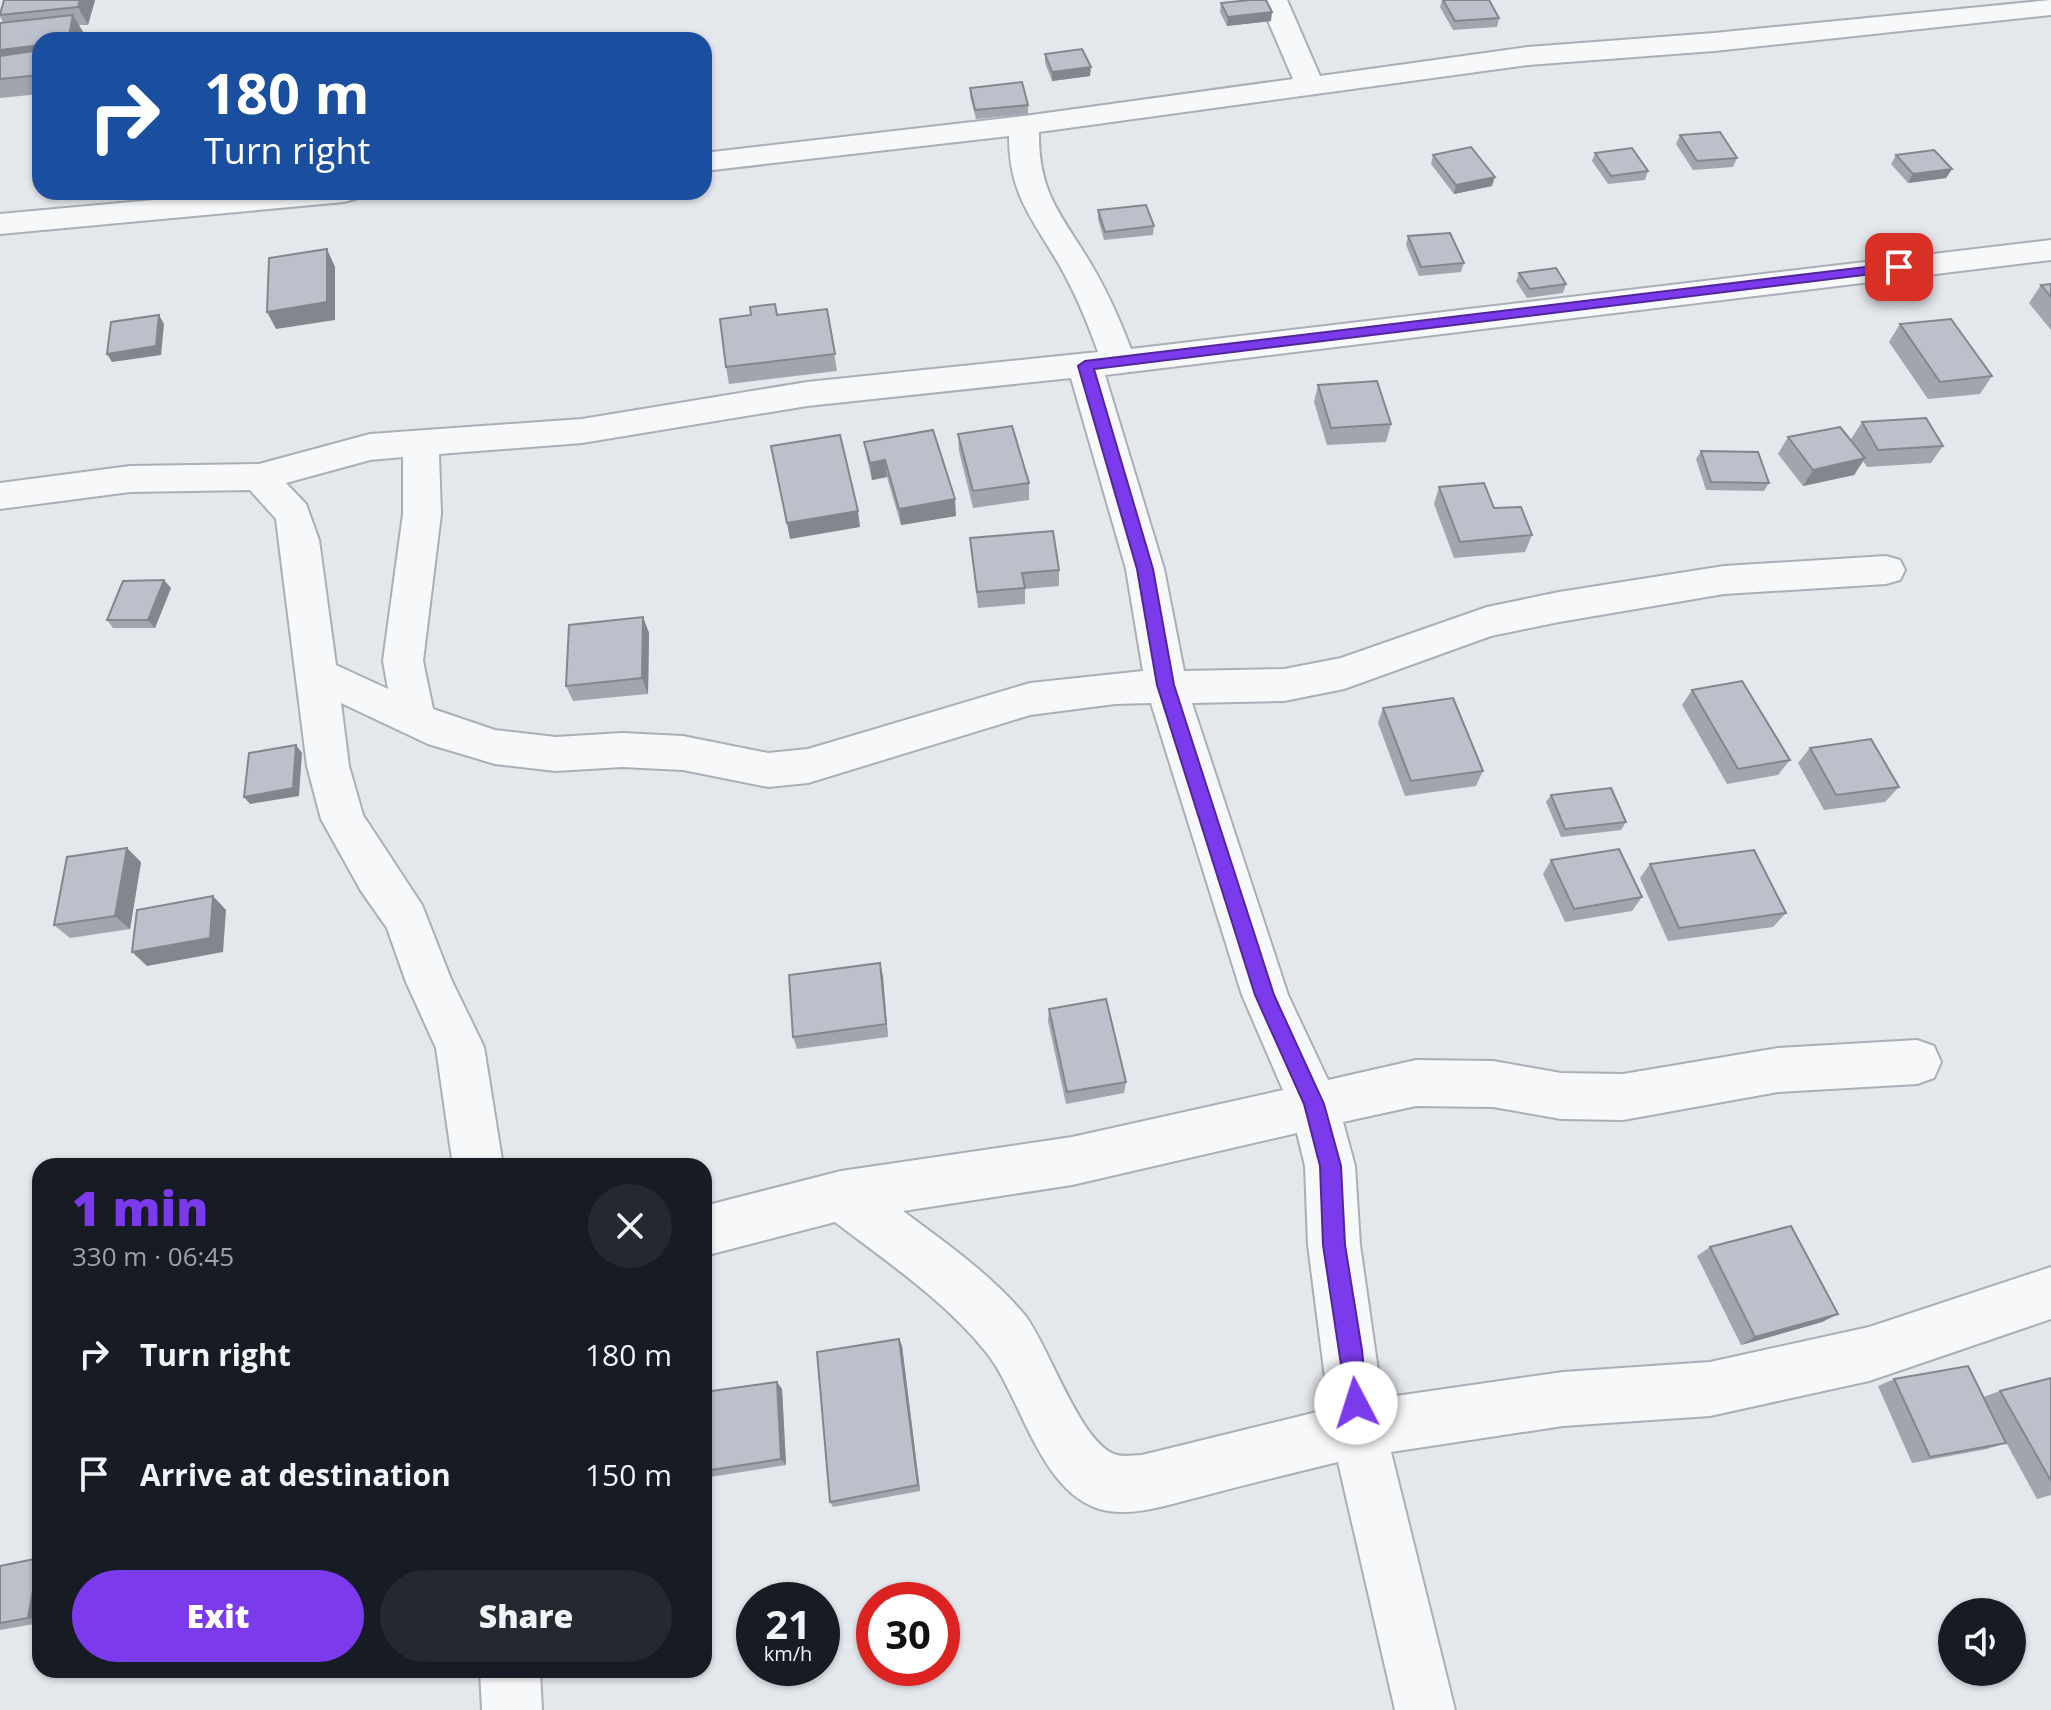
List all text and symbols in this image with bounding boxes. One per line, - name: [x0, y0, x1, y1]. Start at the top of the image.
- text: 180 m: [204, 54, 370, 130]
- icon: right: [72, 64, 176, 168]
- text: Turn right: [204, 126, 370, 175]
- pin: [1865, 233, 1933, 301]
- icon: arrive: [1877, 245, 1921, 289]
- text: 1 min: [72, 1175, 208, 1240]
- button: close: [588, 1184, 672, 1268]
- text: 330 m · 06:45: [72, 1238, 234, 1274]
- icon: right: [72, 1332, 116, 1376]
- text: Turn right: [140, 1334, 291, 1375]
- text: 180 m: [585, 1334, 672, 1375]
- position arrow: [1314, 1361, 1398, 1445]
- icon: arrive: [72, 1452, 116, 1496]
- text: Arrive at destination: [140, 1454, 451, 1495]
- text: 150 m: [585, 1454, 672, 1495]
- button: Exit: [72, 1570, 364, 1662]
- button: Share: [380, 1570, 672, 1662]
- speed limit sign: 30: [856, 1582, 960, 1686]
- text: 21: [765, 1596, 811, 1651]
- map controls: [1938, 1598, 2026, 1686]
- button: sound: [1938, 1598, 2026, 1686]
- text: km/h: [764, 1640, 812, 1667]

